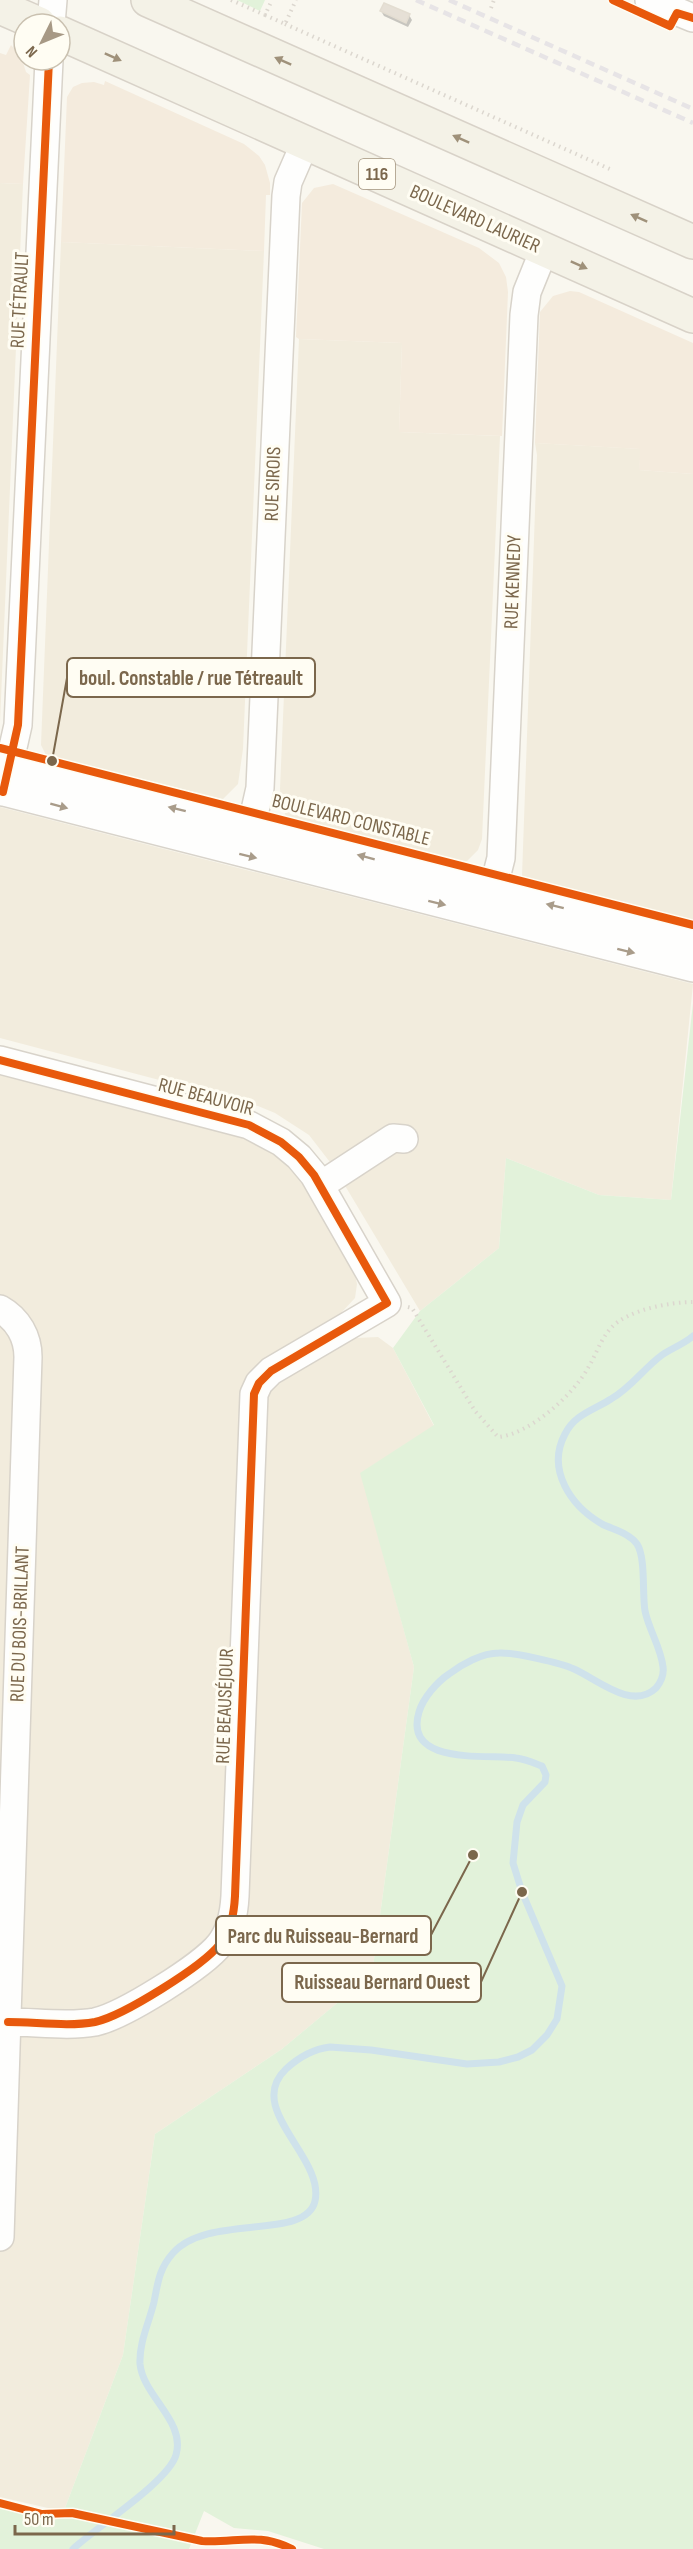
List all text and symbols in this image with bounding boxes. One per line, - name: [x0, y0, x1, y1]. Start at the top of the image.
- north arrow: [12, 12, 72, 72]
- text: N: [22, 42, 42, 61]
- one-way arrow: [105, 52, 123, 62]
- one-way arrow: [273, 56, 291, 66]
- one-way arrow: [452, 134, 470, 144]
- road number: 116: [359, 159, 395, 189]
- street label: BOULEVARD LAURIER: [406, 180, 544, 258]
- one-way arrow: [630, 213, 648, 223]
- street label: RUE TÉTRAULT: [5, 251, 35, 349]
- one-way arrow: [570, 261, 588, 270]
- street label: RUE SIROIS: [260, 446, 286, 522]
- street label: RUE KENNEDY: [499, 534, 527, 629]
- callout: boul. Constable / rue Tétreault: [67, 658, 315, 697]
- text: boul. Constable / rue Tétreault: [79, 666, 303, 691]
- street label: BOULEVARD CONSTABLE: [269, 789, 433, 851]
- one-way arrow: [50, 802, 68, 812]
- one-way arrow: [168, 803, 186, 813]
- one-way arrow: [239, 851, 257, 861]
- one-way arrow: [357, 852, 375, 862]
- one-way arrow: [428, 899, 446, 909]
- one-way arrow: [546, 901, 564, 911]
- one-way arrow: [617, 947, 635, 957]
- street label: RUE BEAUVOIR: [156, 1073, 256, 1121]
- street label: RUE DU BOIS-BRILLANT: [5, 1545, 35, 1703]
- street label: RUE BEAUSÉJOUR: [211, 1648, 239, 1764]
- callout: Parc du Ruisseau-Bernard: [216, 1916, 431, 1955]
- text: Parc du Ruisseau-Bernard: [227, 1924, 419, 1949]
- callout: Ruisseau Bernard Ouest: [282, 1963, 481, 2002]
- text: Ruisseau Bernard Ouest: [294, 1970, 470, 1995]
- scale bar: [15, 2498, 174, 2536]
- text: 50 m: [24, 2509, 54, 2530]

